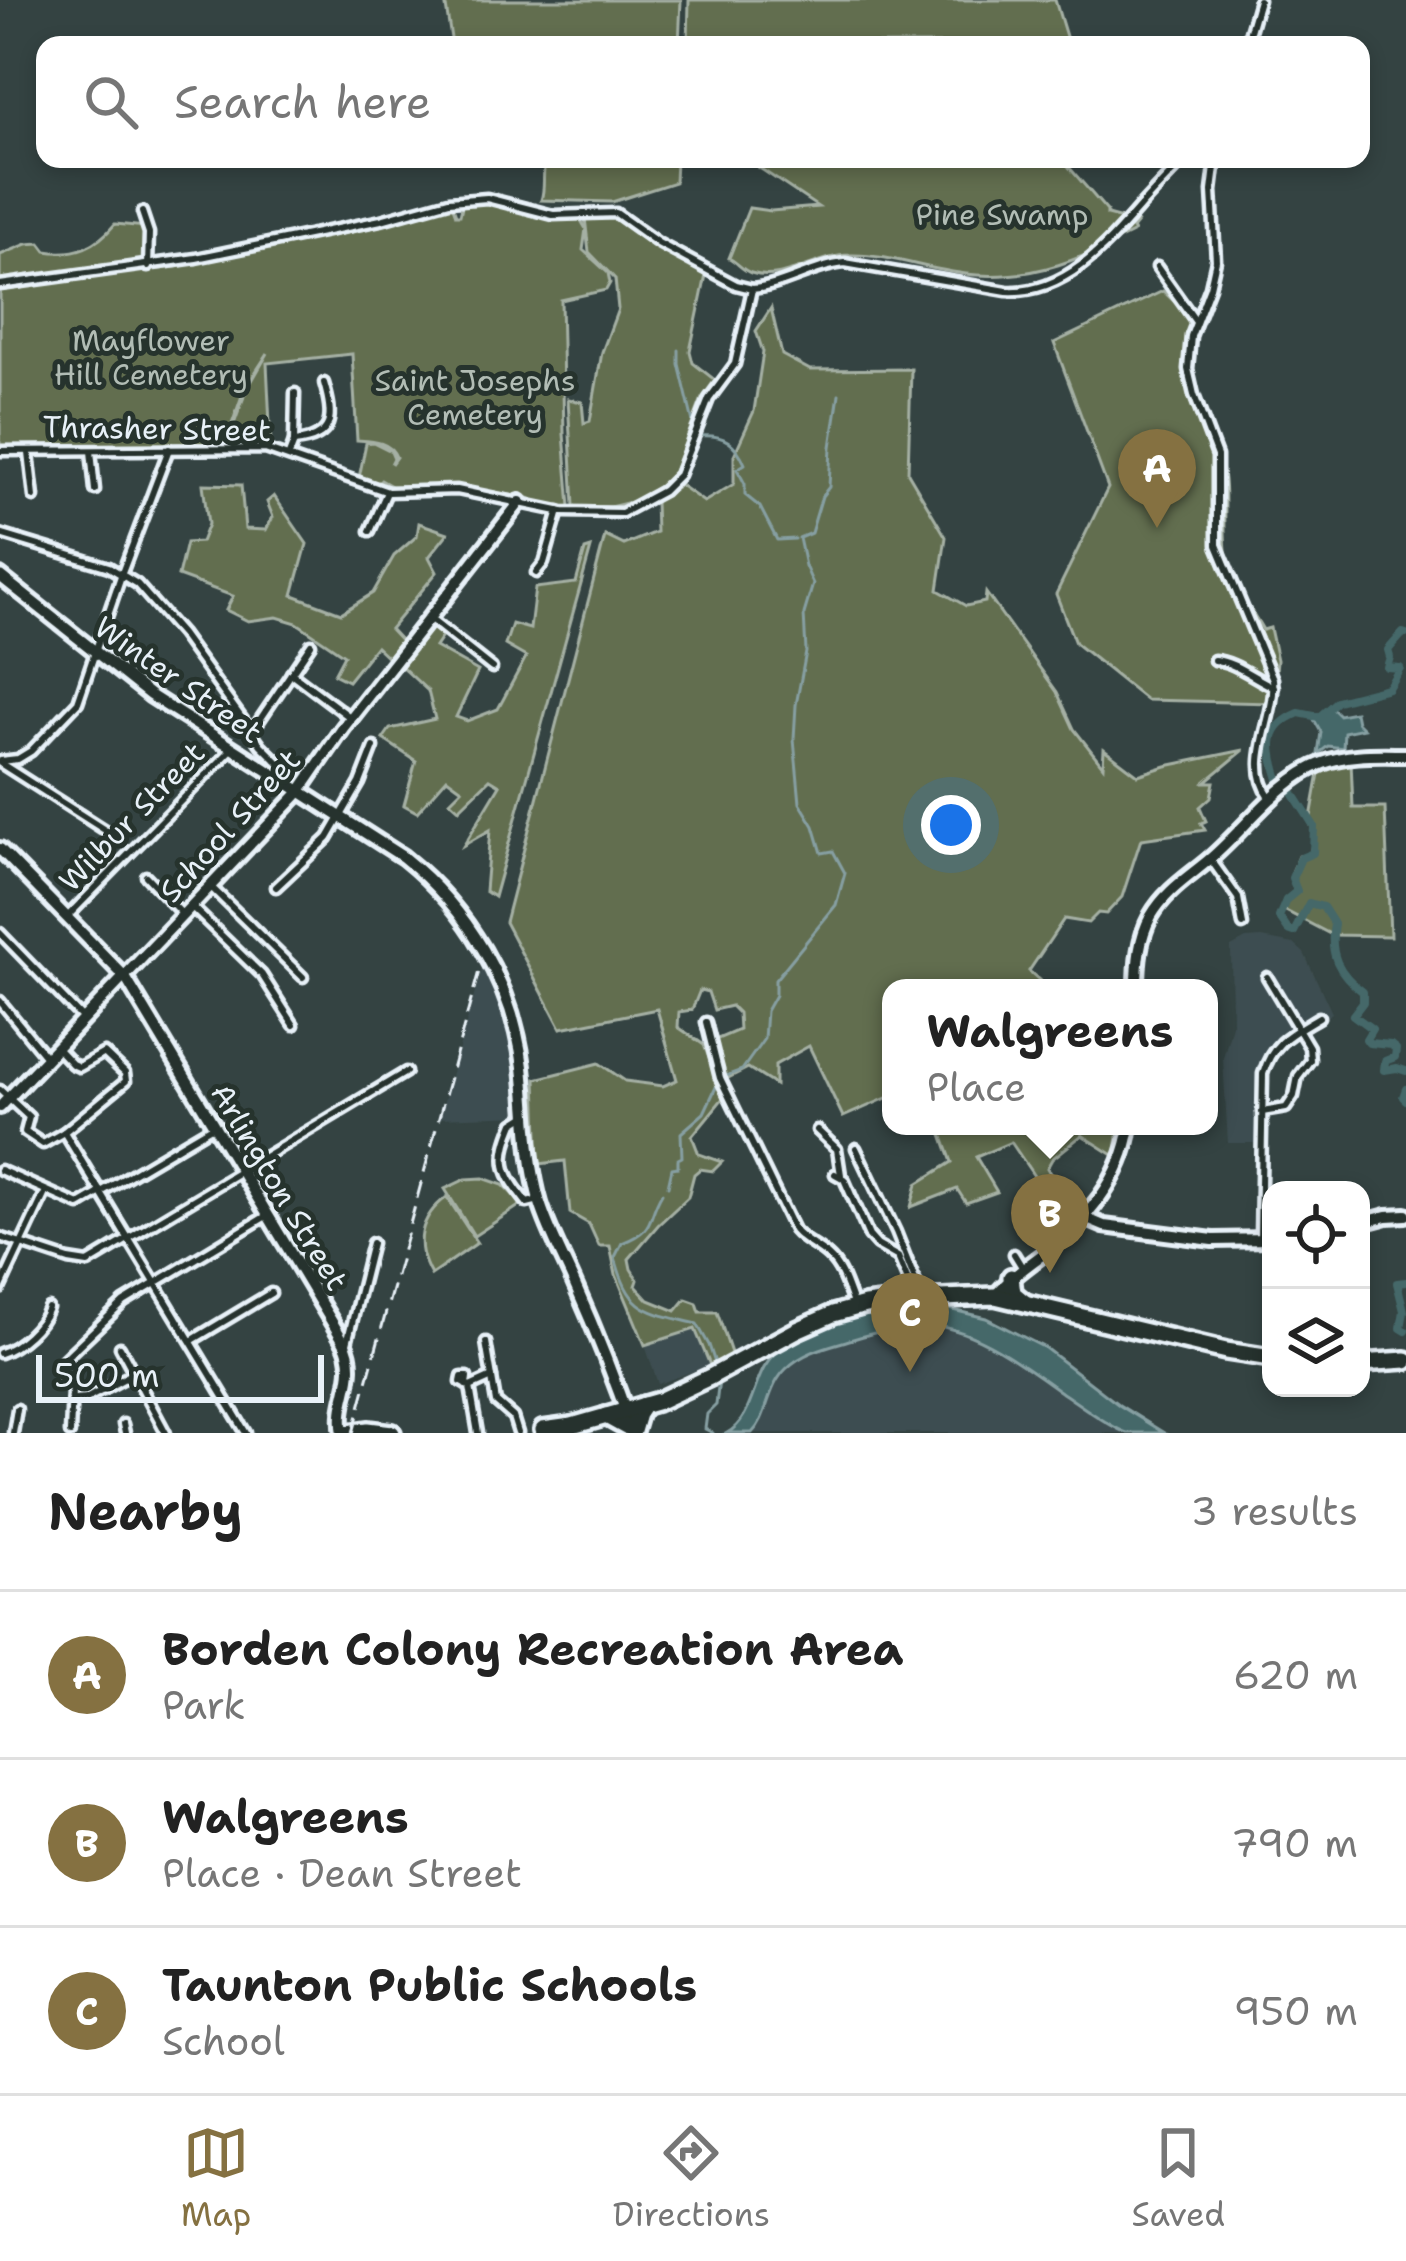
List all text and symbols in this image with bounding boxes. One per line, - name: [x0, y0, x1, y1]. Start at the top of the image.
- search box: [36, 36, 1370, 168]
- icon: search: [78, 69, 144, 135]
- text: Search here: [174, 72, 431, 132]
- park label: Pine Swamp: [915, 194, 1089, 235]
- park label: Mayflower Hill Cemetery: [54, 320, 248, 395]
- park label: Saint Josephs Cemetery: [374, 360, 576, 435]
- street label: Thrasher Street: [43, 406, 271, 451]
- pin: A: [1118, 429, 1196, 528]
- street label: Winter Street: [86, 607, 270, 753]
- street label: Wilbur Street: [50, 733, 214, 901]
- street label: School Street: [150, 740, 309, 911]
- your location: [921, 795, 981, 855]
- popup: [882, 979, 1218, 1135]
- text: Walgreens: [927, 1001, 1173, 1061]
- text: Place: [927, 1061, 1026, 1113]
- street label: Arlington Street: [201, 1075, 358, 1298]
- pin: B: [1011, 1174, 1089, 1273]
- map controls: [1262, 1181, 1370, 1397]
- button: locate: [1262, 1181, 1370, 1289]
- pin: C: [871, 1273, 949, 1372]
- button: layers: [1262, 1289, 1370, 1397]
- scale bar: [36, 1349, 324, 1402]
- text: 500 m: [54, 1353, 160, 1398]
- text: Nearby: [48, 1477, 243, 1545]
- text: 3 results: [1191, 1485, 1358, 1537]
- text: Borden Colony Recreation Area: [162, 1619, 903, 1679]
- text: A: [72, 1649, 102, 1701]
- text: 620 m: [1233, 1649, 1358, 1701]
- text: Park: [162, 1679, 246, 1731]
- text: Walgreens: [162, 1787, 409, 1847]
- text: B: [75, 1817, 99, 1869]
- text: 790 m: [1231, 1817, 1358, 1869]
- text: Place · Dean Street: [162, 1847, 522, 1899]
- text: Taunton Public Schools: [162, 1955, 697, 2015]
- text: C: [75, 1985, 99, 2037]
- text: 950 m: [1234, 1985, 1358, 2037]
- text: School: [162, 2015, 285, 2067]
- tab: Map: [181, 2120, 251, 2237]
- tab: Directions: [613, 2120, 770, 2237]
- tab: Saved: [1132, 2120, 1225, 2237]

